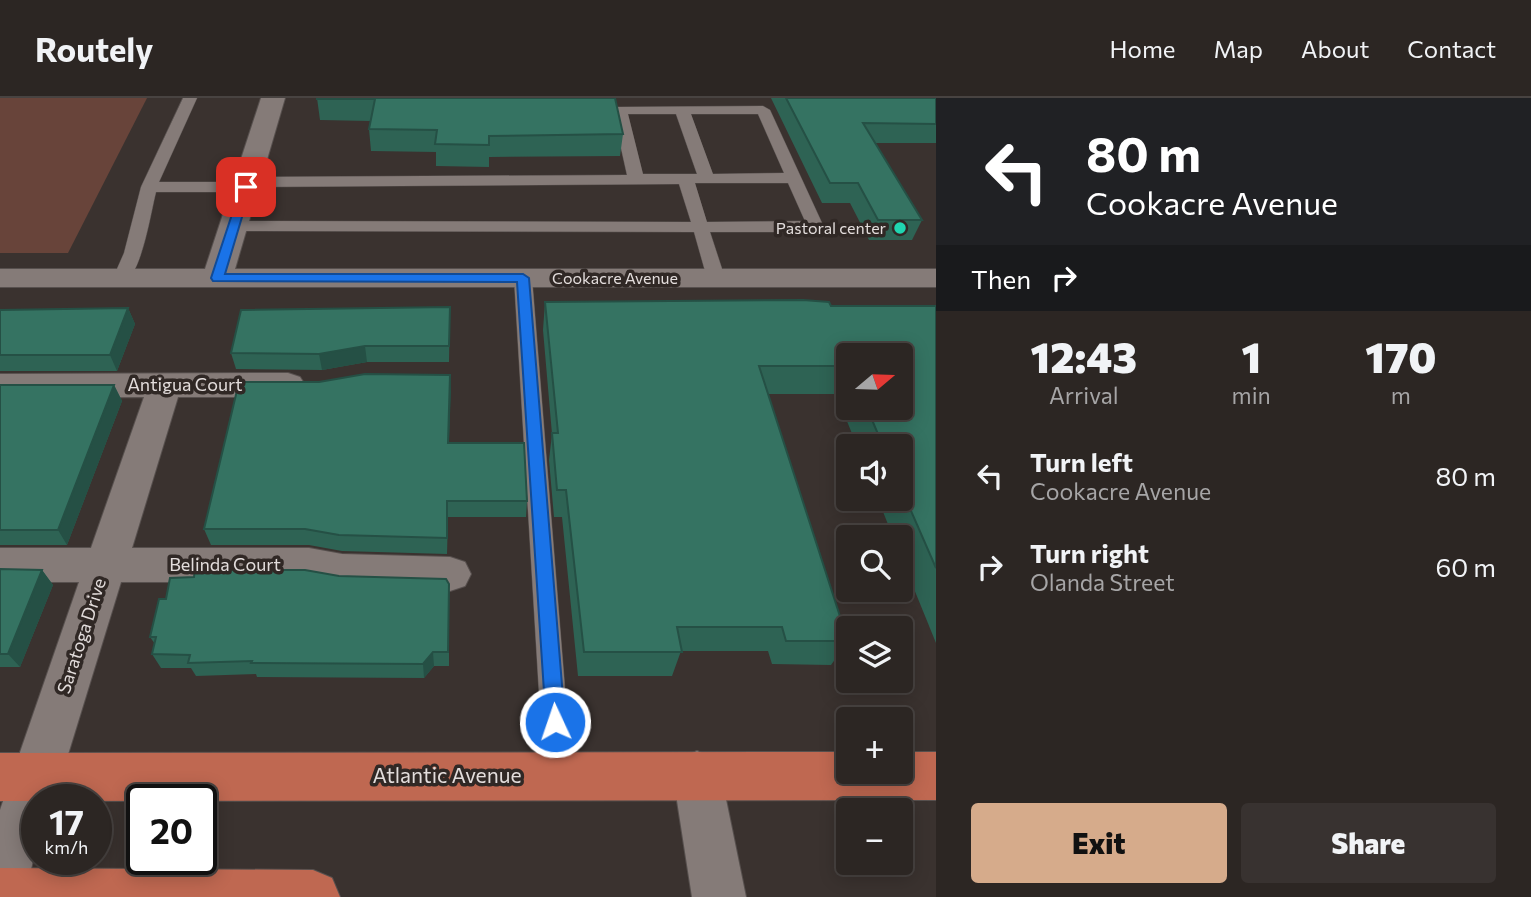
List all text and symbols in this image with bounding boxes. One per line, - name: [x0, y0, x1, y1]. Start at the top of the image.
- text: Routely: [35, 28, 153, 69]
- text: Home: [1110, 34, 1176, 63]
- text: Map: [1214, 34, 1263, 63]
- text: About: [1301, 34, 1369, 63]
- text: Contact: [1407, 34, 1496, 63]
- text: 80 m: [1086, 122, 1201, 182]
- icon: left: [971, 126, 1062, 217]
- pin: [216, 157, 276, 217]
- icon: arrive: [227, 168, 265, 206]
- text: Cookacre Avenue: [1086, 182, 1338, 222]
- place label: Pastoral center: [776, 218, 887, 237]
- marker: Pastoral center: [892, 220, 908, 236]
- icon: right: [1045, 259, 1083, 297]
- text: Then: [971, 263, 1031, 294]
- street label: Cookacre Avenue: [552, 268, 678, 287]
- text: 12:43: [1031, 330, 1137, 382]
- text: 1: [1241, 330, 1261, 382]
- text: 170: [1365, 330, 1436, 382]
- north arrow: [836, 343, 914, 420]
- map controls: [836, 343, 913, 875]
- street label: Antigua Court: [127, 373, 243, 395]
- text: Arrival: [1049, 381, 1119, 409]
- text: min: [1232, 381, 1271, 409]
- text: m: [1391, 381, 1411, 409]
- button: sound: [836, 434, 913, 511]
- text: Turn left: [1030, 446, 1133, 477]
- icon: left: [971, 457, 1009, 495]
- text: 80 m: [1436, 460, 1496, 491]
- text: Cookacre Avenue: [1030, 477, 1211, 505]
- button: search: [836, 525, 913, 602]
- text: Turn right: [1030, 537, 1149, 568]
- icon: right: [971, 548, 1009, 586]
- text: 60 m: [1436, 551, 1496, 582]
- street label: Belinda Court: [169, 553, 281, 575]
- text: Olanda Street: [1030, 568, 1175, 596]
- street label: Saratoga Drive: [52, 575, 110, 696]
- button: layers: [836, 616, 913, 693]
- position arrow: [518, 685, 592, 759]
- button: +: [836, 707, 913, 784]
- street label: Atlantic Avenue: [372, 762, 522, 787]
- speed limit sign: 20: [126, 784, 217, 875]
- button: −: [836, 798, 913, 875]
- text: 17: [49, 799, 84, 842]
- button: Exit: [971, 803, 1227, 883]
- button: Share: [1241, 803, 1496, 883]
- text: km/h: [45, 836, 88, 858]

